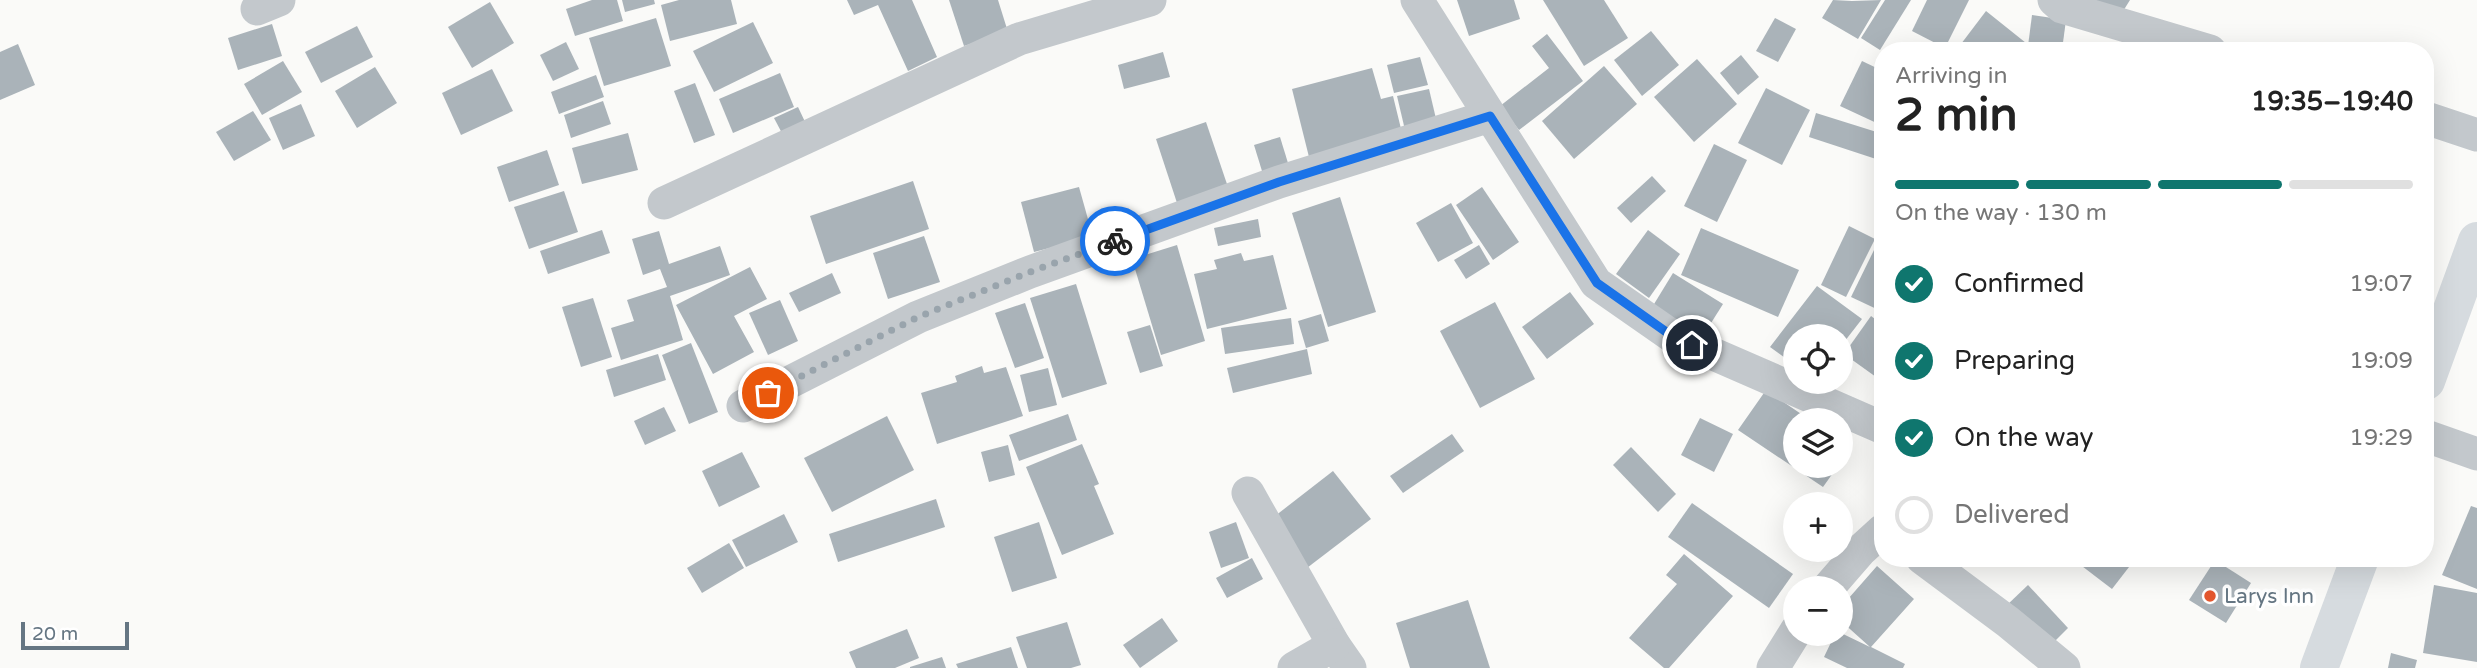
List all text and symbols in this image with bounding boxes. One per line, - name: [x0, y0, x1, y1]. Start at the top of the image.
- text: Arriving in: [1895, 62, 2008, 90]
- text: 19:35–19:40: [2251, 86, 2413, 117]
- text: 2 min: [1895, 88, 2018, 143]
- text: On the way · 130 m: [1895, 199, 2107, 227]
- courier: [1080, 206, 1150, 276]
- icon: bike: [1096, 222, 1134, 260]
- icon: check: [1895, 265, 1933, 303]
- text: Confirmed: [1954, 268, 2084, 299]
- text: 19:07: [2349, 270, 2413, 298]
- pin: [1662, 315, 1722, 375]
- map controls: [1783, 324, 1853, 646]
- button: locate: [1783, 324, 1853, 394]
- icon: home: [1673, 326, 1711, 364]
- icon: check: [1895, 342, 1933, 380]
- text: Preparing: [1954, 345, 2075, 376]
- text: 19:09: [2349, 347, 2413, 375]
- pin: [738, 363, 798, 423]
- icon: bag: [749, 374, 787, 412]
- button: layers: [1783, 408, 1853, 478]
- icon: check: [1895, 419, 1933, 457]
- text: On the way: [1954, 422, 2094, 453]
- text: 19:29: [2349, 424, 2413, 452]
- button: +: [1783, 492, 1853, 562]
- text: Delivered: [1954, 499, 2070, 530]
- button: −: [1783, 576, 1853, 646]
- place label: Larys Inn: [2224, 584, 2314, 609]
- marker: Larys Inn: [2202, 588, 2218, 604]
- scale bar: [21, 619, 130, 651]
- text: 20 m: [32, 623, 78, 645]

